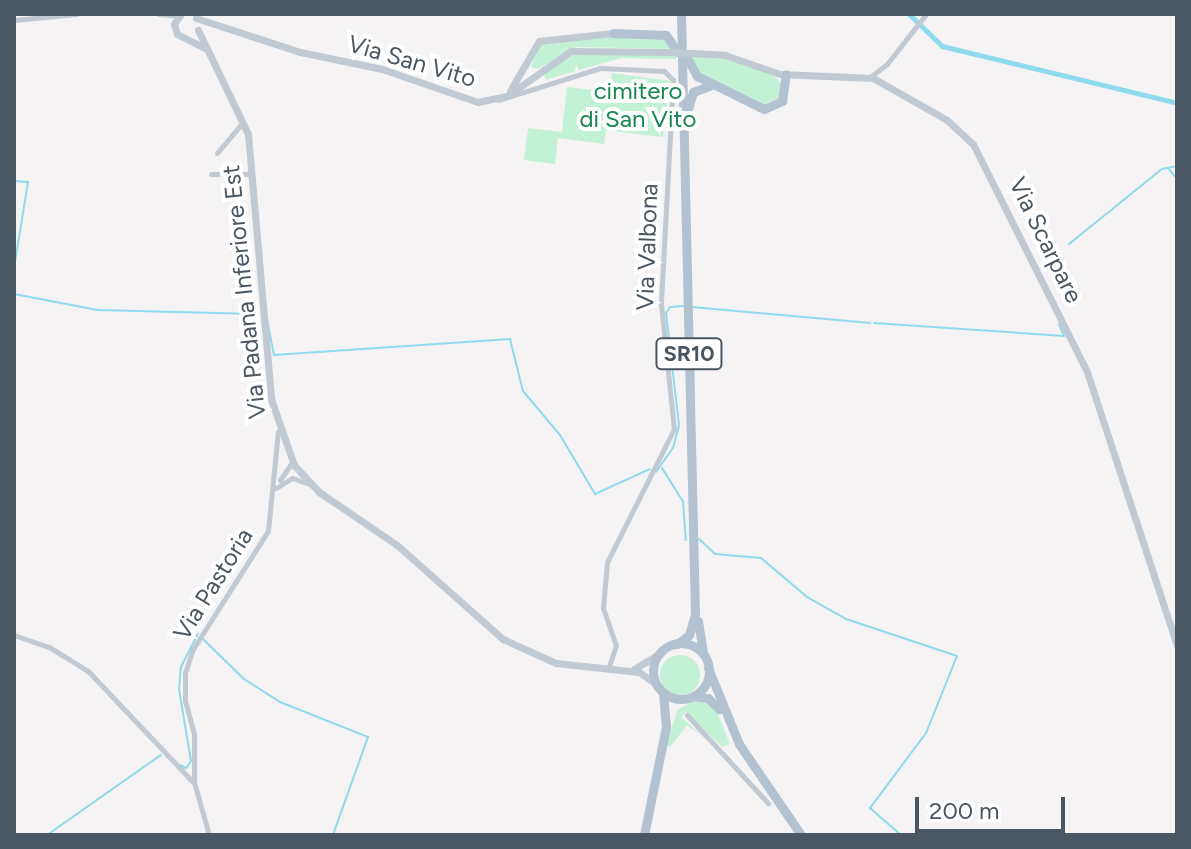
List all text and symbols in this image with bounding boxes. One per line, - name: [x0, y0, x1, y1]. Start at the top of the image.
- street label: Via San Vito: [345, 29, 479, 93]
- park label: cimitero di San Vito: [580, 77, 696, 133]
- street label: Via Padana Inferiore Est: [216, 164, 272, 420]
- street label: Via Scarpare: [1003, 173, 1089, 307]
- street label: Via Valbona: [630, 183, 664, 311]
- road number: SR10: [655, 336, 723, 372]
- street label: Via Pastoria: [167, 523, 259, 645]
- scale bar: [919, 781, 1069, 831]
- text: 200 m: [929, 796, 1000, 825]

